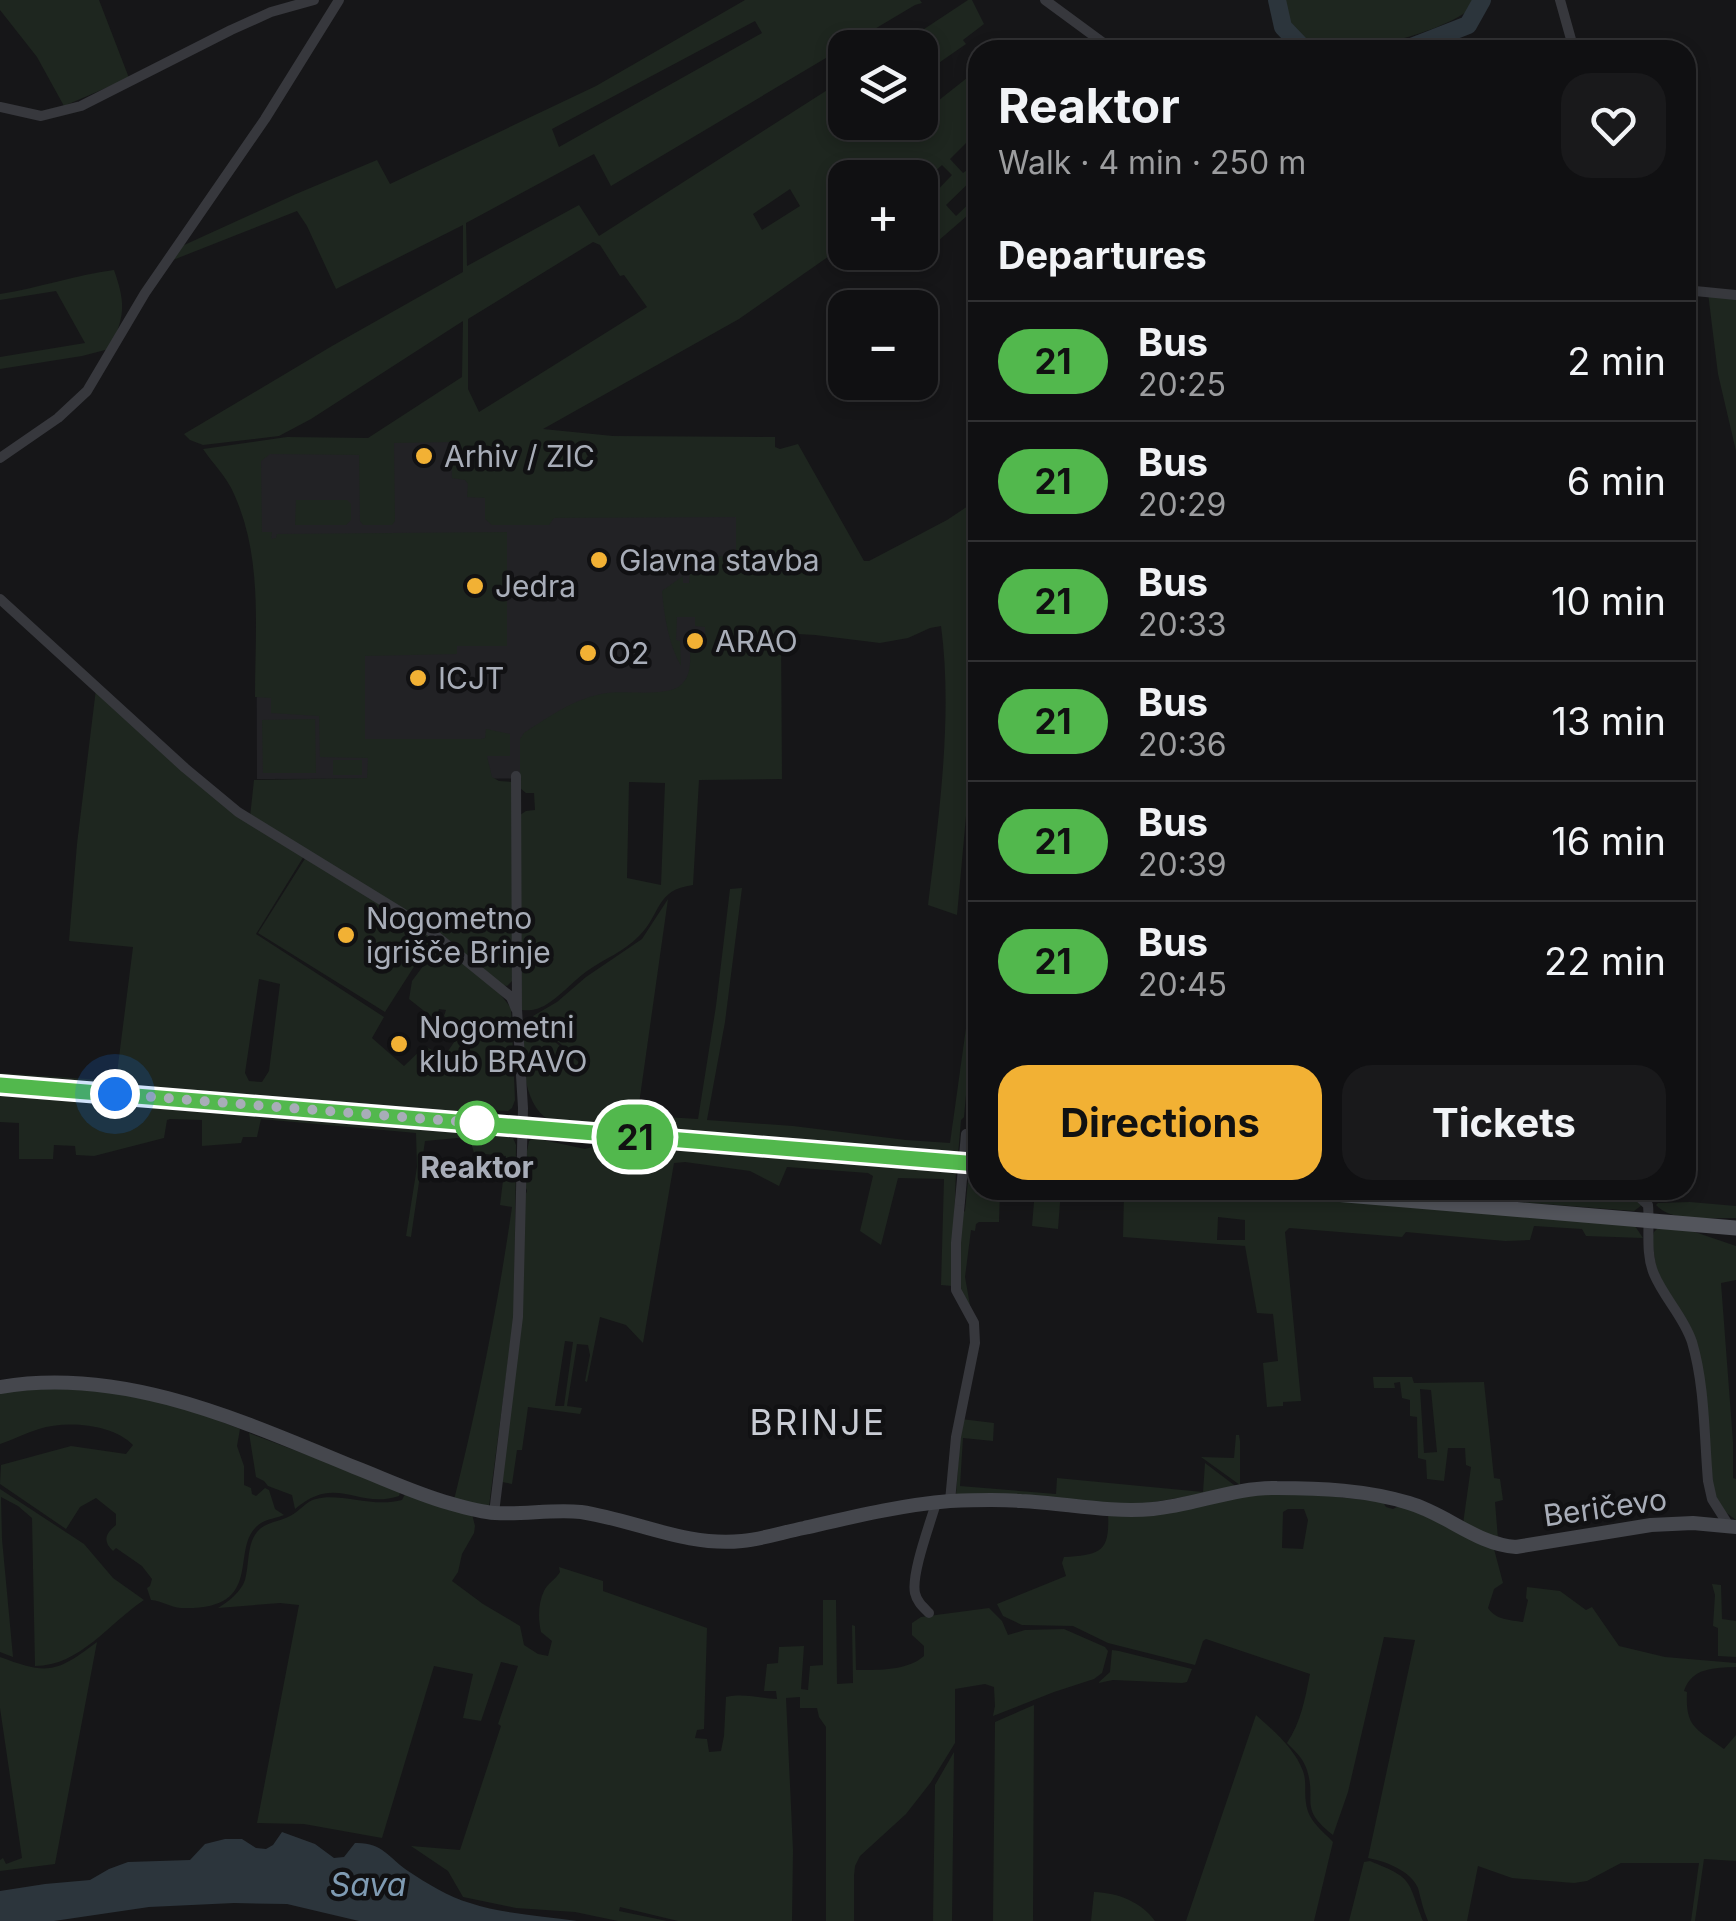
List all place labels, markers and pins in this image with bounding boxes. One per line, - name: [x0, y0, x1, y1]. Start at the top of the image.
- place label: Arhiv / ZIC: [444, 438, 595, 474]
- marker: Arhiv / ZIC: [413, 445, 435, 467]
- place label: Glavna stavba: [619, 542, 820, 578]
- marker: Glavna stavba: [588, 549, 610, 571]
- place label: Jedra: [495, 568, 576, 604]
- marker: Jedra: [464, 575, 486, 597]
- place label: ARAO: [715, 623, 798, 659]
- marker: ARAO: [684, 630, 706, 652]
- place label: O2: [608, 635, 649, 671]
- marker: O2: [577, 642, 599, 664]
- place label: ICJT: [438, 660, 504, 696]
- marker: ICJT: [407, 667, 429, 689]
- place label: Nogometno igrišče Brinje: [366, 900, 551, 970]
- marker: Nogometno igrišče Brinje: [335, 924, 357, 946]
- place label: Nogometni klub BRAVO: [419, 1009, 588, 1079]
- marker: Nogometni klub BRAVO: [388, 1033, 410, 1055]
- marker: Reaktor: [456, 1102, 498, 1144]
- place label: Reaktor: [420, 1149, 534, 1185]

